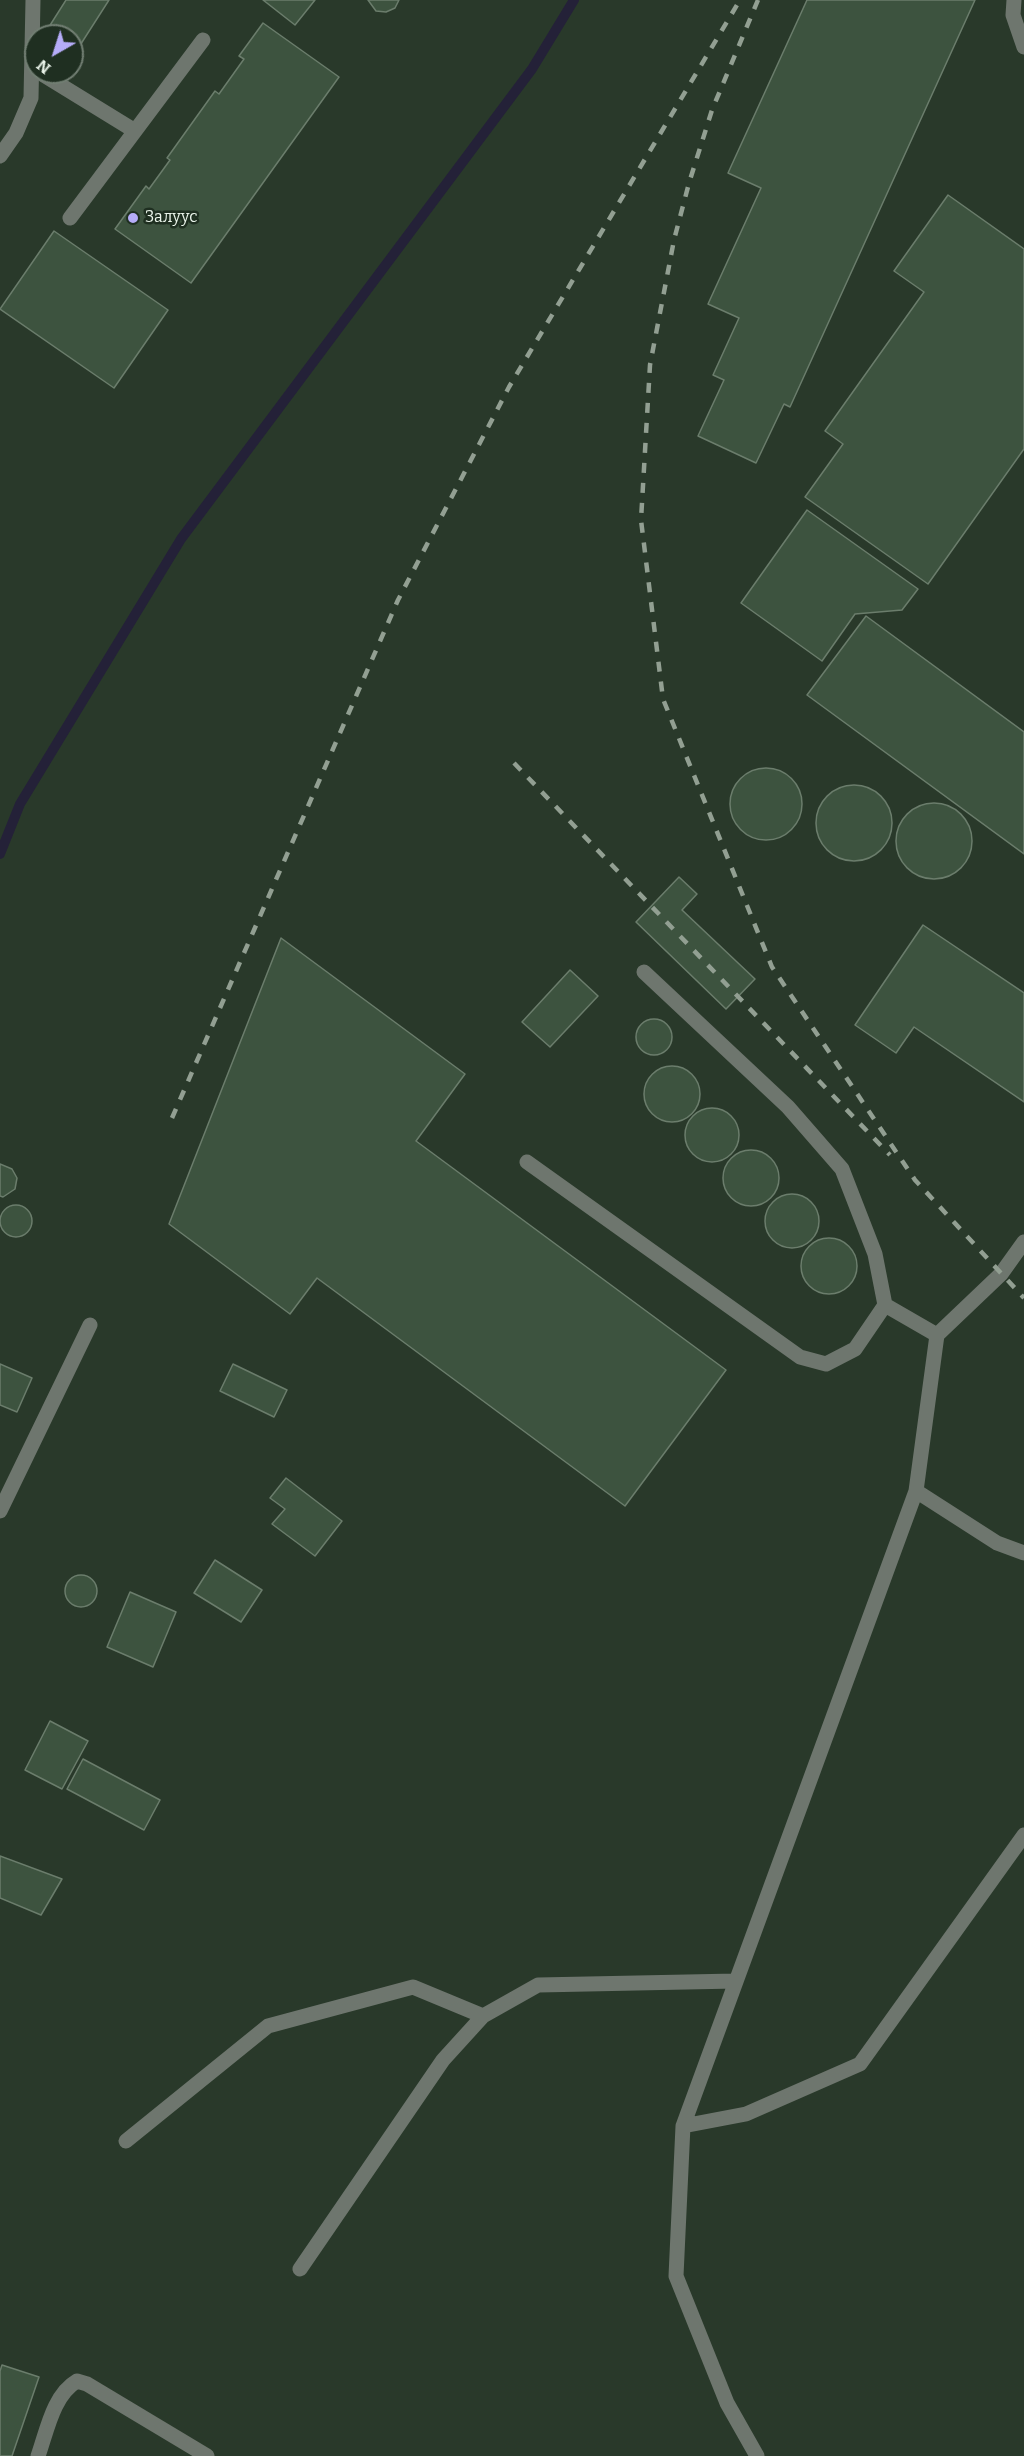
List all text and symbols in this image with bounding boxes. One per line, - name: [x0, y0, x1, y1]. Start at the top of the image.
- north arrow: [24, 24, 84, 84]
- text: N: [33, 56, 54, 78]
- place label: Залуус: [145, 208, 197, 228]
- marker: Залуус: [126, 211, 140, 225]

